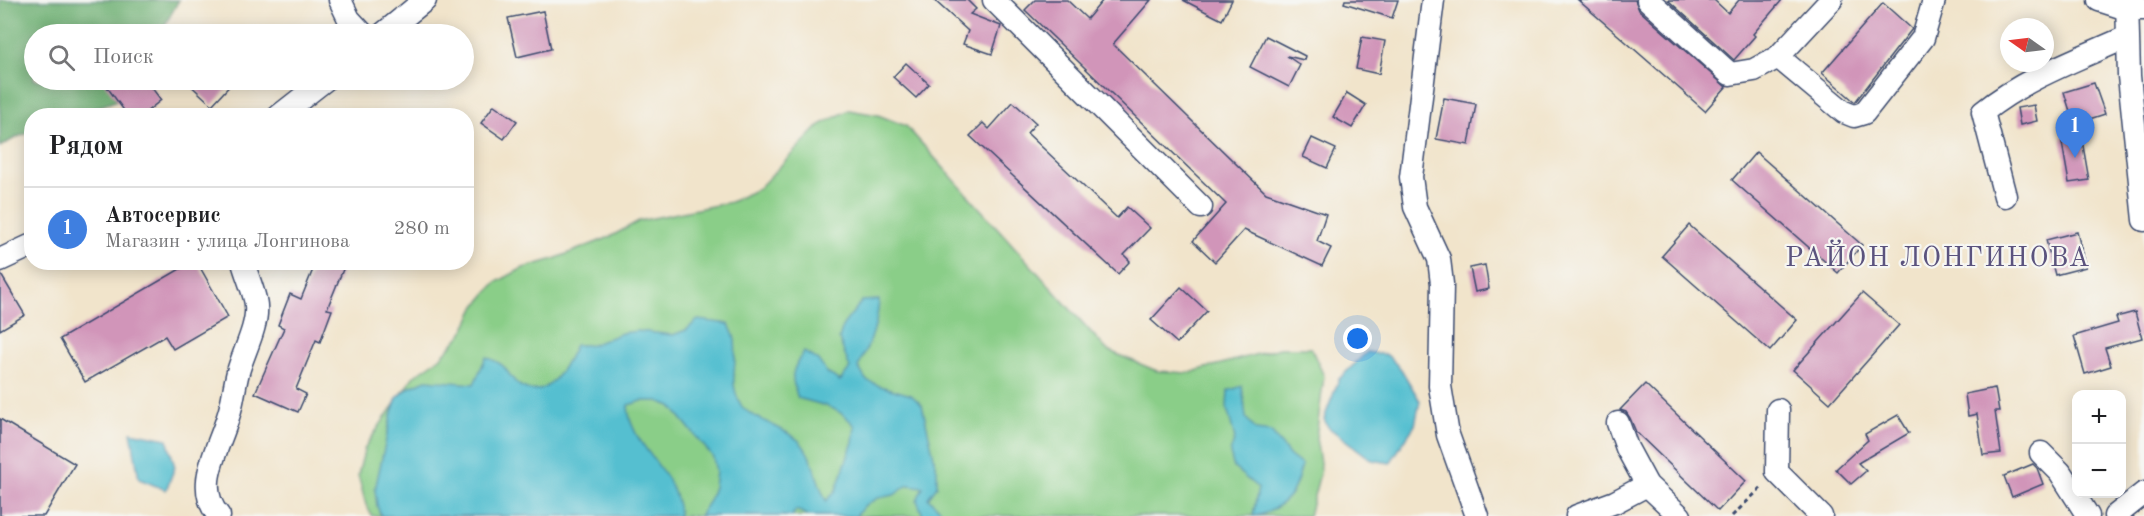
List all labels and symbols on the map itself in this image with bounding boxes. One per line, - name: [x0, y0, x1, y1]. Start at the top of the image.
- north arrow: [2000, 18, 2054, 72]
- pin: 1: [2056, 108, 2094, 158]
- district label: РАЙОН ЛОНГИНОВА: [1785, 239, 2091, 272]
- your location: [1343, 324, 1372, 353]

